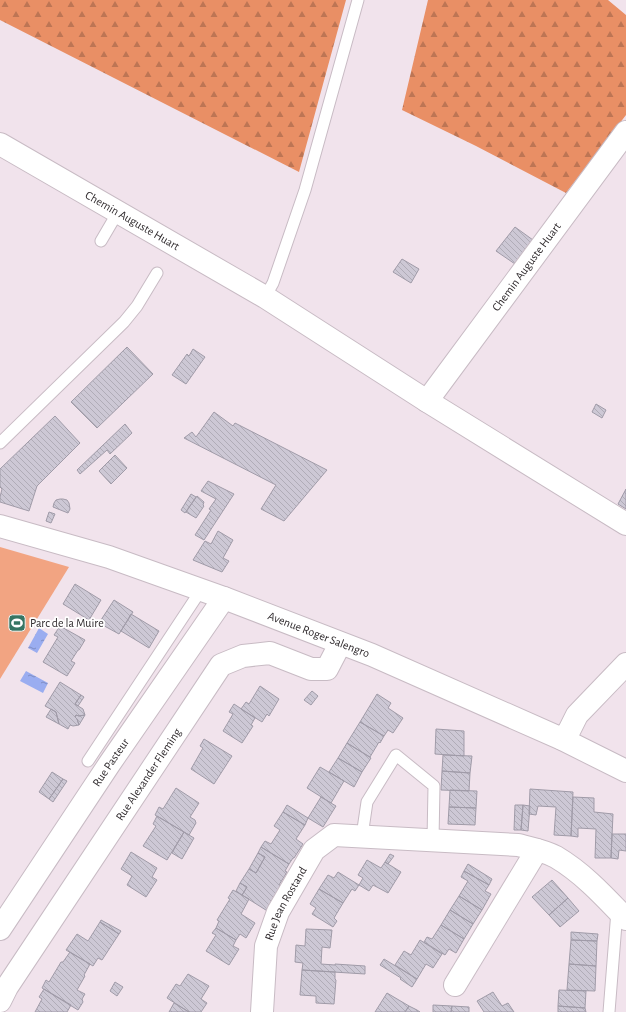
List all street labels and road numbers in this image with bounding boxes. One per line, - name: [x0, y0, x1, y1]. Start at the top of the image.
- street label: Chemin Auguste Huart: [83, 189, 182, 252]
- street label: Chemin Auguste Huart: [490, 220, 563, 313]
- street label: Avenue Roger Salengro: [266, 610, 371, 660]
- street label: Rue Alexander Fleming: [113, 726, 183, 823]
- street label: Rue Pasteur: [90, 736, 131, 789]
- street label: Rue Jean Rostand: [262, 865, 309, 942]

